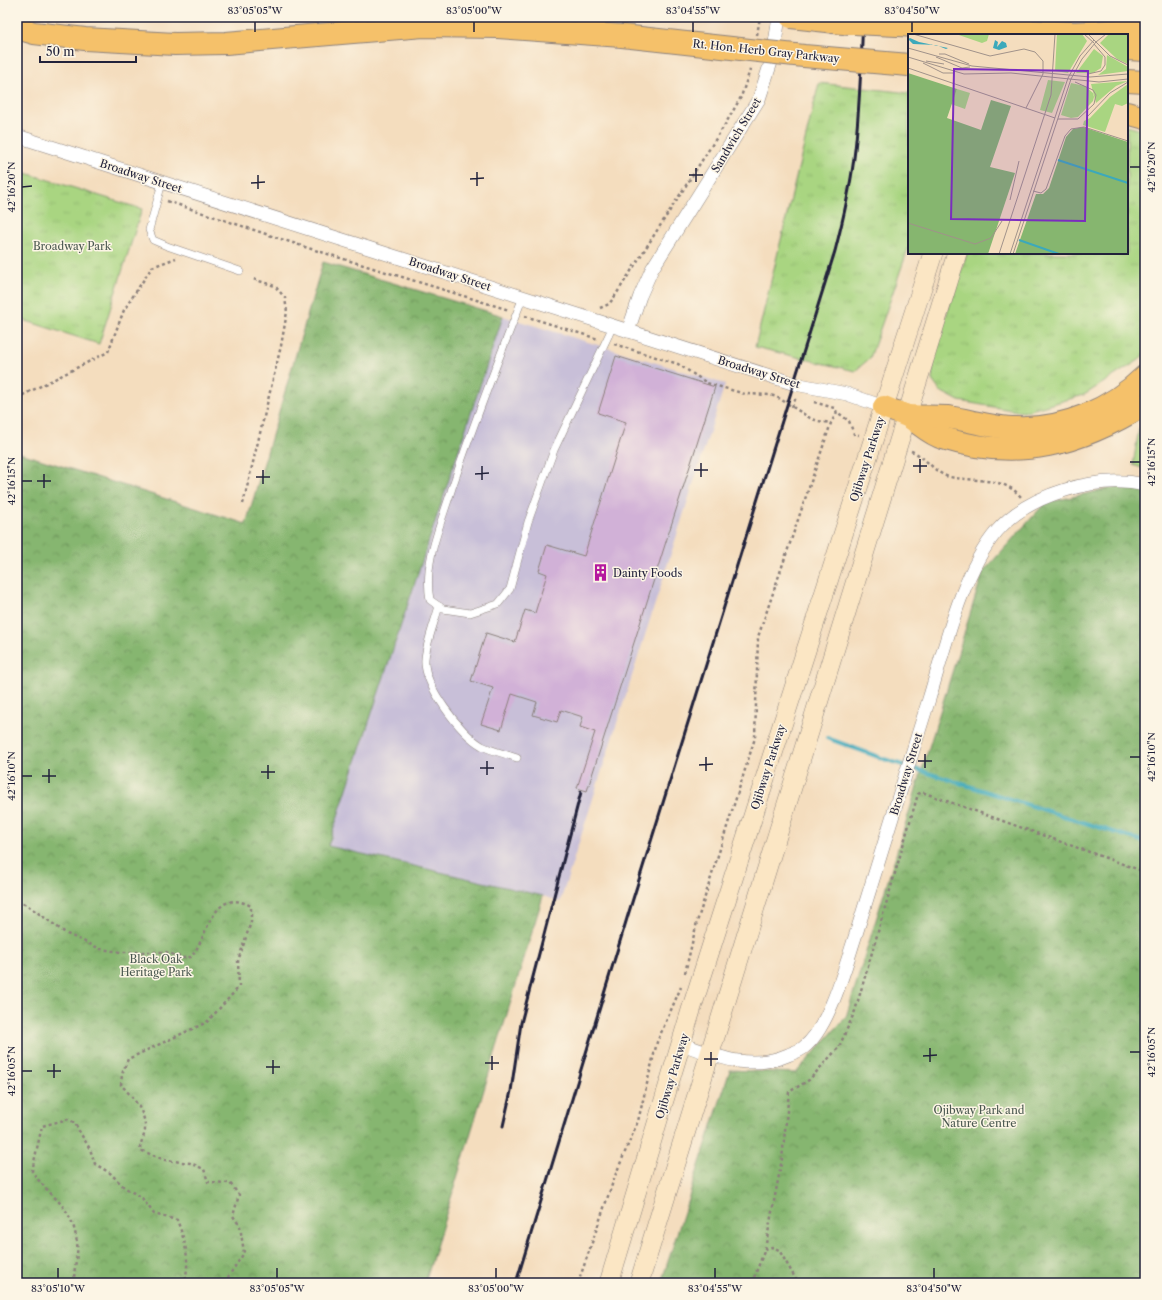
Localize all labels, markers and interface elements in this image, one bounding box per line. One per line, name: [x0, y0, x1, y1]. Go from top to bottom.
text: 83°05'05"W: [227, 4, 284, 17]
text: 83°05'00"W: [446, 4, 503, 17]
text: 83°04'55"W: [666, 4, 721, 17]
text: 83°04'50"W: [884, 4, 941, 17]
inset map: [908, 34, 1128, 254]
street label: Rt. Hon. Herb Gray Parkway: [692, 36, 841, 66]
scale bar: [40, 38, 136, 64]
text: 50 m: [46, 44, 75, 59]
street label: Sandwich Street: [708, 95, 764, 175]
text: 42°16'20"N: [1145, 142, 1158, 192]
street label: Broadway Street: [98, 156, 184, 196]
text: 42°16'20"N: [5, 162, 18, 212]
park label: Broadway Park: [33, 239, 112, 253]
street label: Broadway Street: [407, 254, 493, 294]
street label: Broadway Street: [716, 353, 802, 391]
street label: Ojibway Parkway: [847, 414, 888, 504]
text: 42°16'15"N: [1145, 438, 1158, 486]
text: 42°16'15"N: [5, 457, 18, 505]
building icon: Dainty Foods: [590, 563, 610, 583]
place label: Dainty Foods: [613, 566, 682, 580]
street label: Ojibway Parkway: [748, 722, 789, 812]
street label: Broadway Street: [887, 731, 925, 817]
text: 42°16'10"N: [1145, 732, 1158, 782]
text: 42°16'10"N: [5, 751, 18, 801]
park label: Black Oak Heritage Park: [120, 952, 193, 979]
text: 42°16'05"N: [1145, 1027, 1158, 1077]
street label: Ojibway Parkway: [652, 1031, 692, 1121]
text: 42°16'05"N: [5, 1046, 18, 1096]
park label: Ojibway Park and Nature Centre: [933, 1103, 1025, 1130]
text: 83°05'10"W: [31, 1282, 86, 1295]
text: 83°05'05"W: [249, 1282, 306, 1295]
text: 83°05'00"W: [468, 1282, 525, 1295]
text: 83°04'55"W: [688, 1282, 743, 1295]
text: 83°04'50"W: [906, 1282, 963, 1295]

